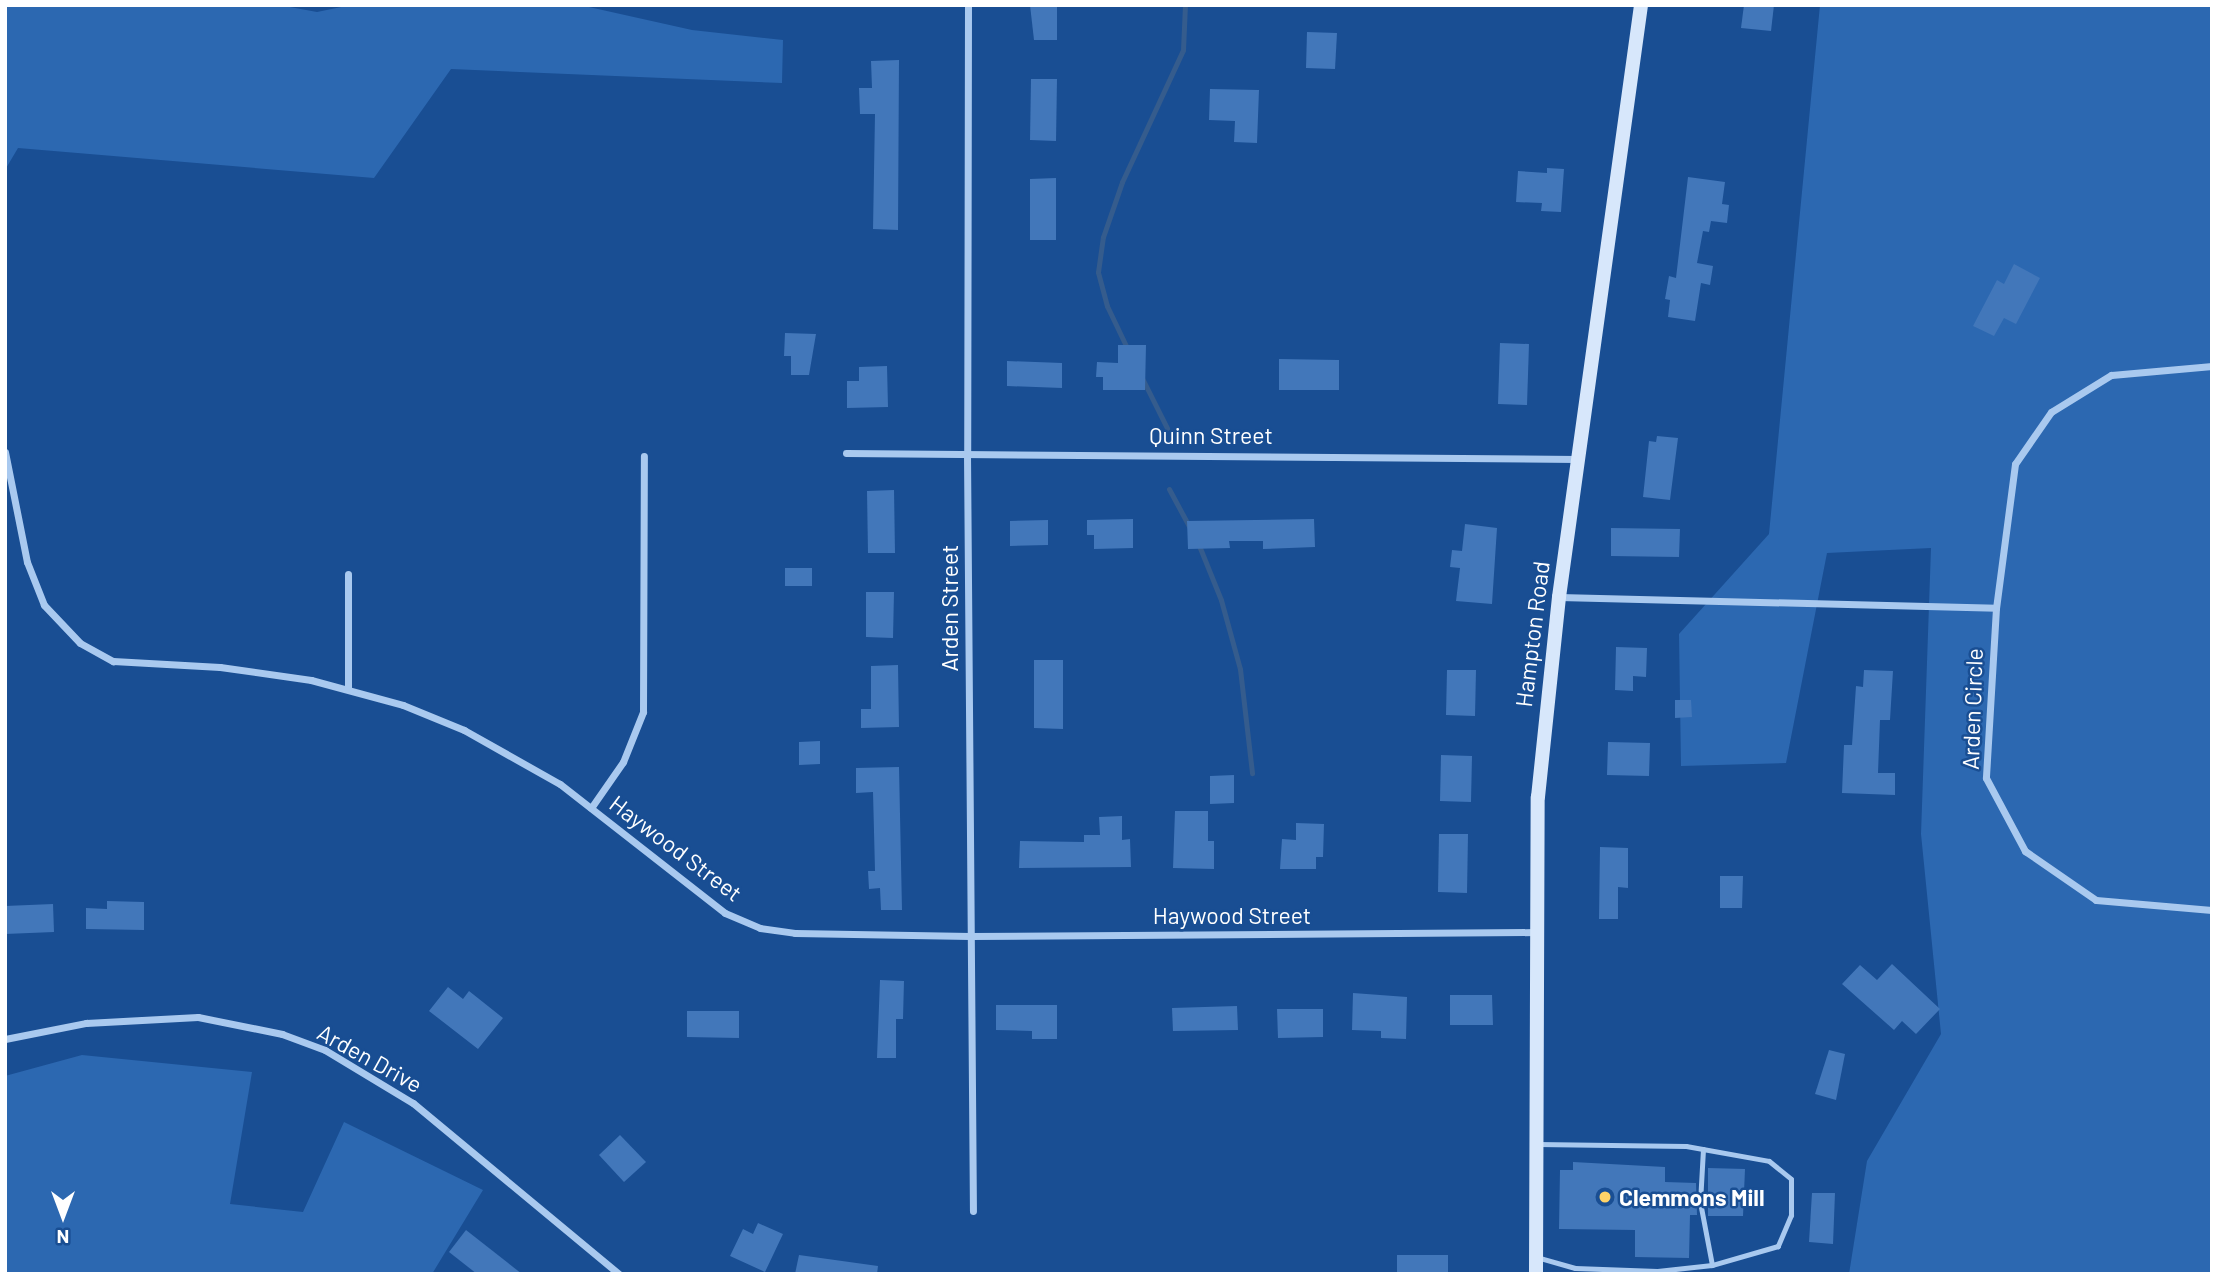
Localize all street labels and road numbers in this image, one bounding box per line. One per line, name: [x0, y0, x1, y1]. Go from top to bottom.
street label: Quinn Street: [1149, 421, 1273, 449]
street label: Arden Street: [935, 545, 963, 671]
street label: Hampton Road: [1509, 559, 1555, 709]
street label: Arden Circle: [1956, 648, 1988, 770]
street label: Haywood Street: [604, 789, 748, 907]
street label: Haywood Street: [1153, 901, 1311, 929]
street label: Arden Drive: [313, 1018, 427, 1098]

